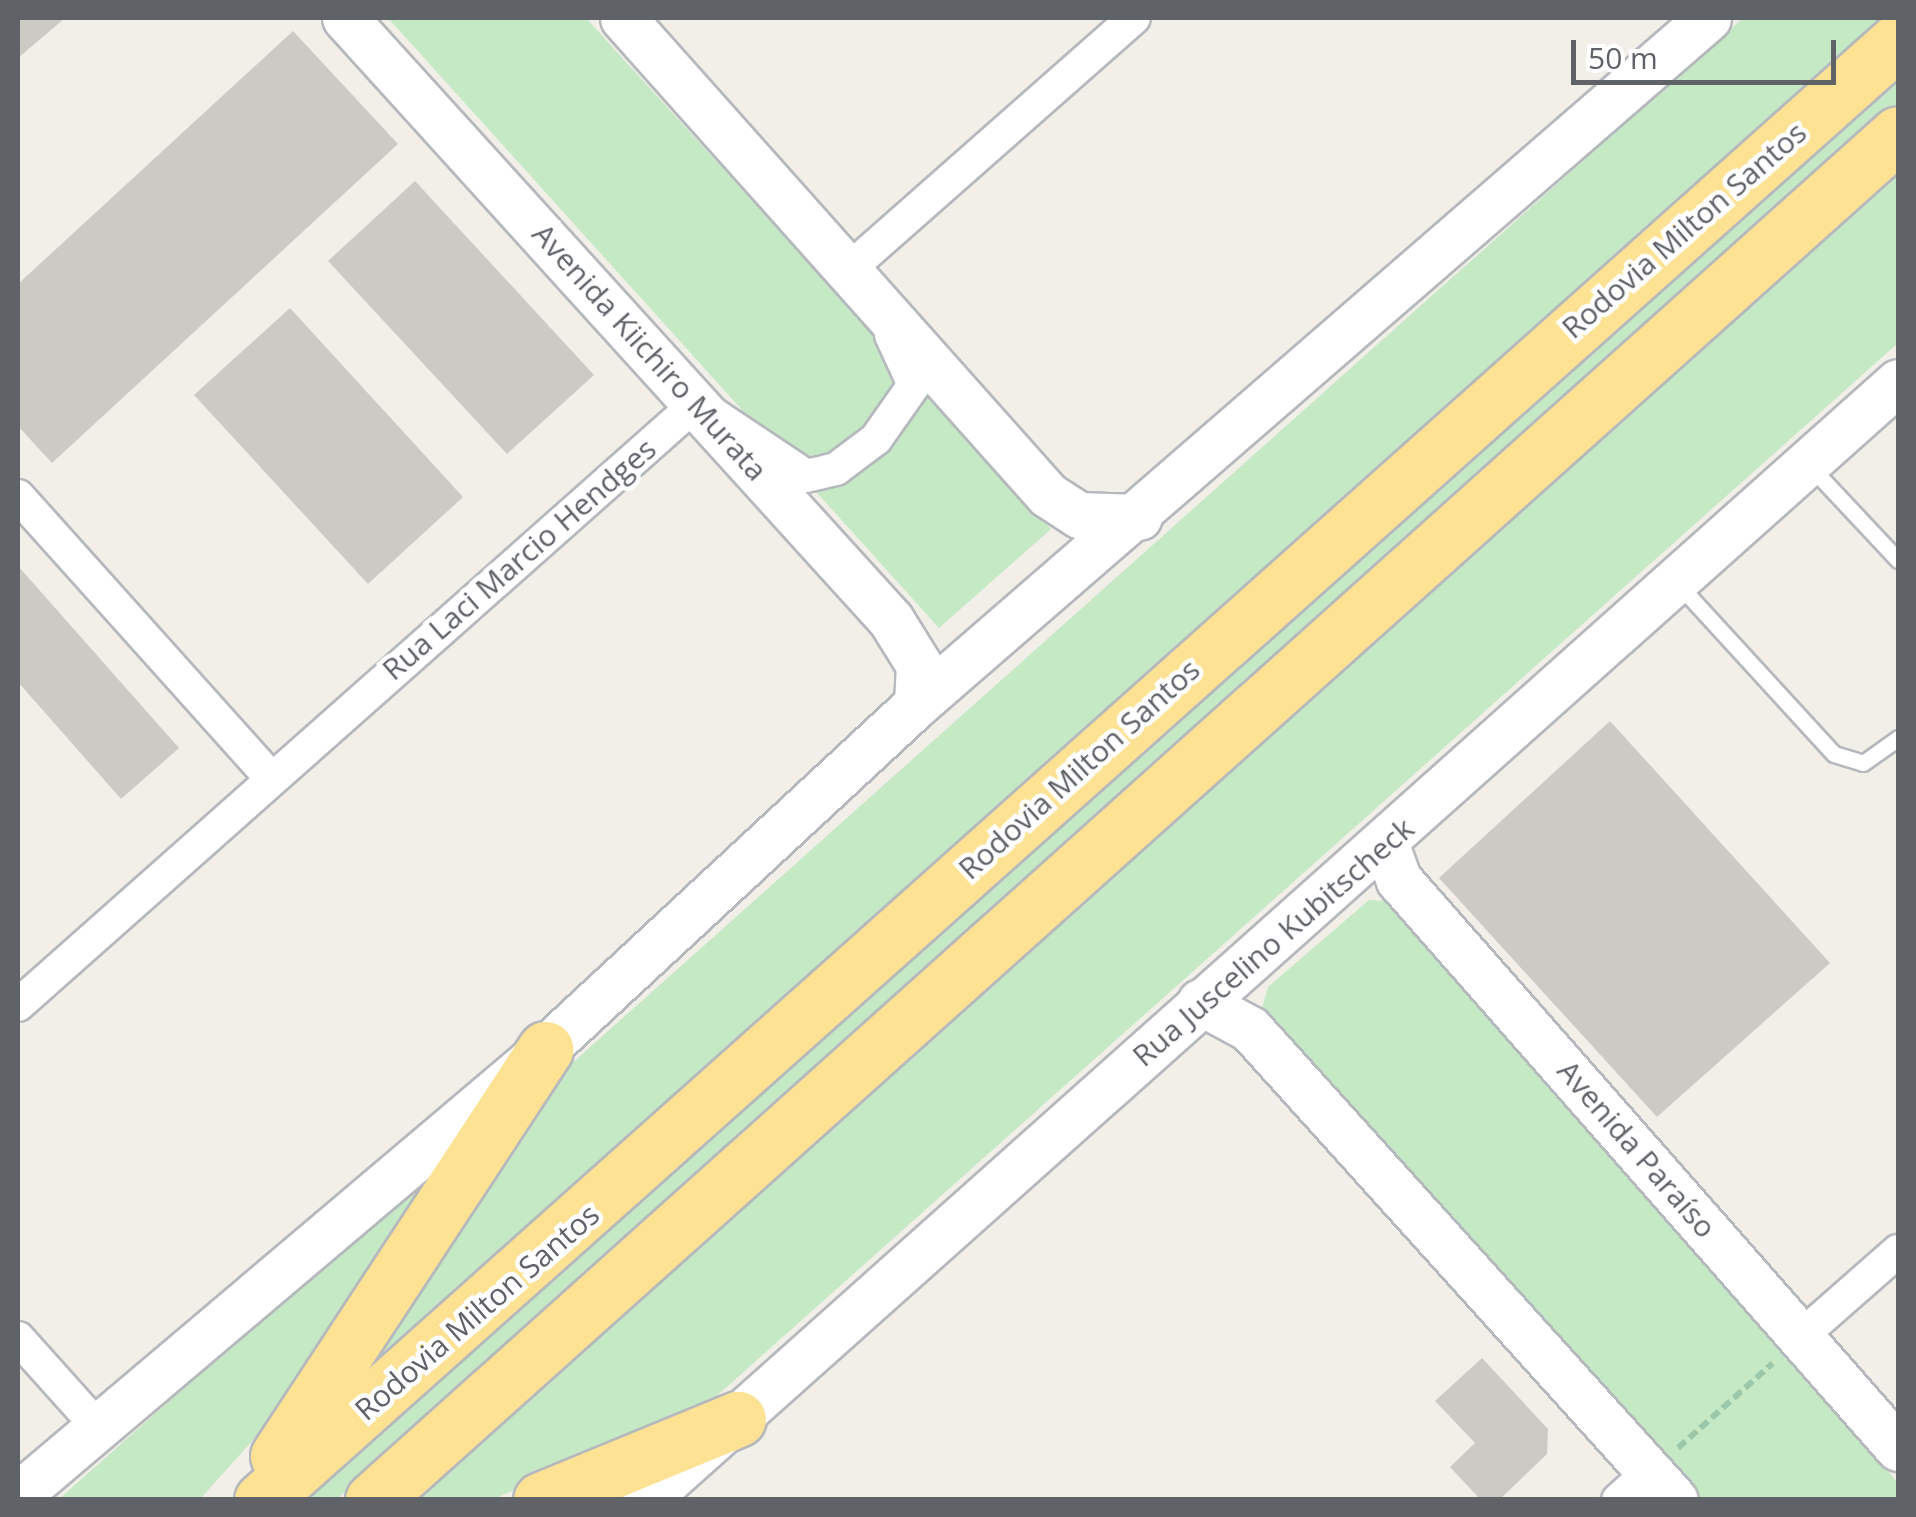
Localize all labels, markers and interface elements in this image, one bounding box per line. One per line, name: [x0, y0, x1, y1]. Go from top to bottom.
scale bar: [1576, 20, 1841, 82]
text: 50 m: [1588, 37, 1658, 78]
street label: Rodovia Milton Santos: [1555, 114, 1813, 346]
street label: Avenida Kiichiro Murata: [525, 216, 775, 488]
street label: Rua Laci Marcio Hendges: [375, 431, 663, 687]
street label: Rodovia Milton Santos: [951, 651, 1207, 887]
street label: Rua Juscelino Kubitscheck: [1125, 810, 1421, 1074]
street label: Avenida Paraíso: [1550, 1053, 1724, 1245]
street label: Rodovia Milton Santos: [348, 1196, 606, 1428]

